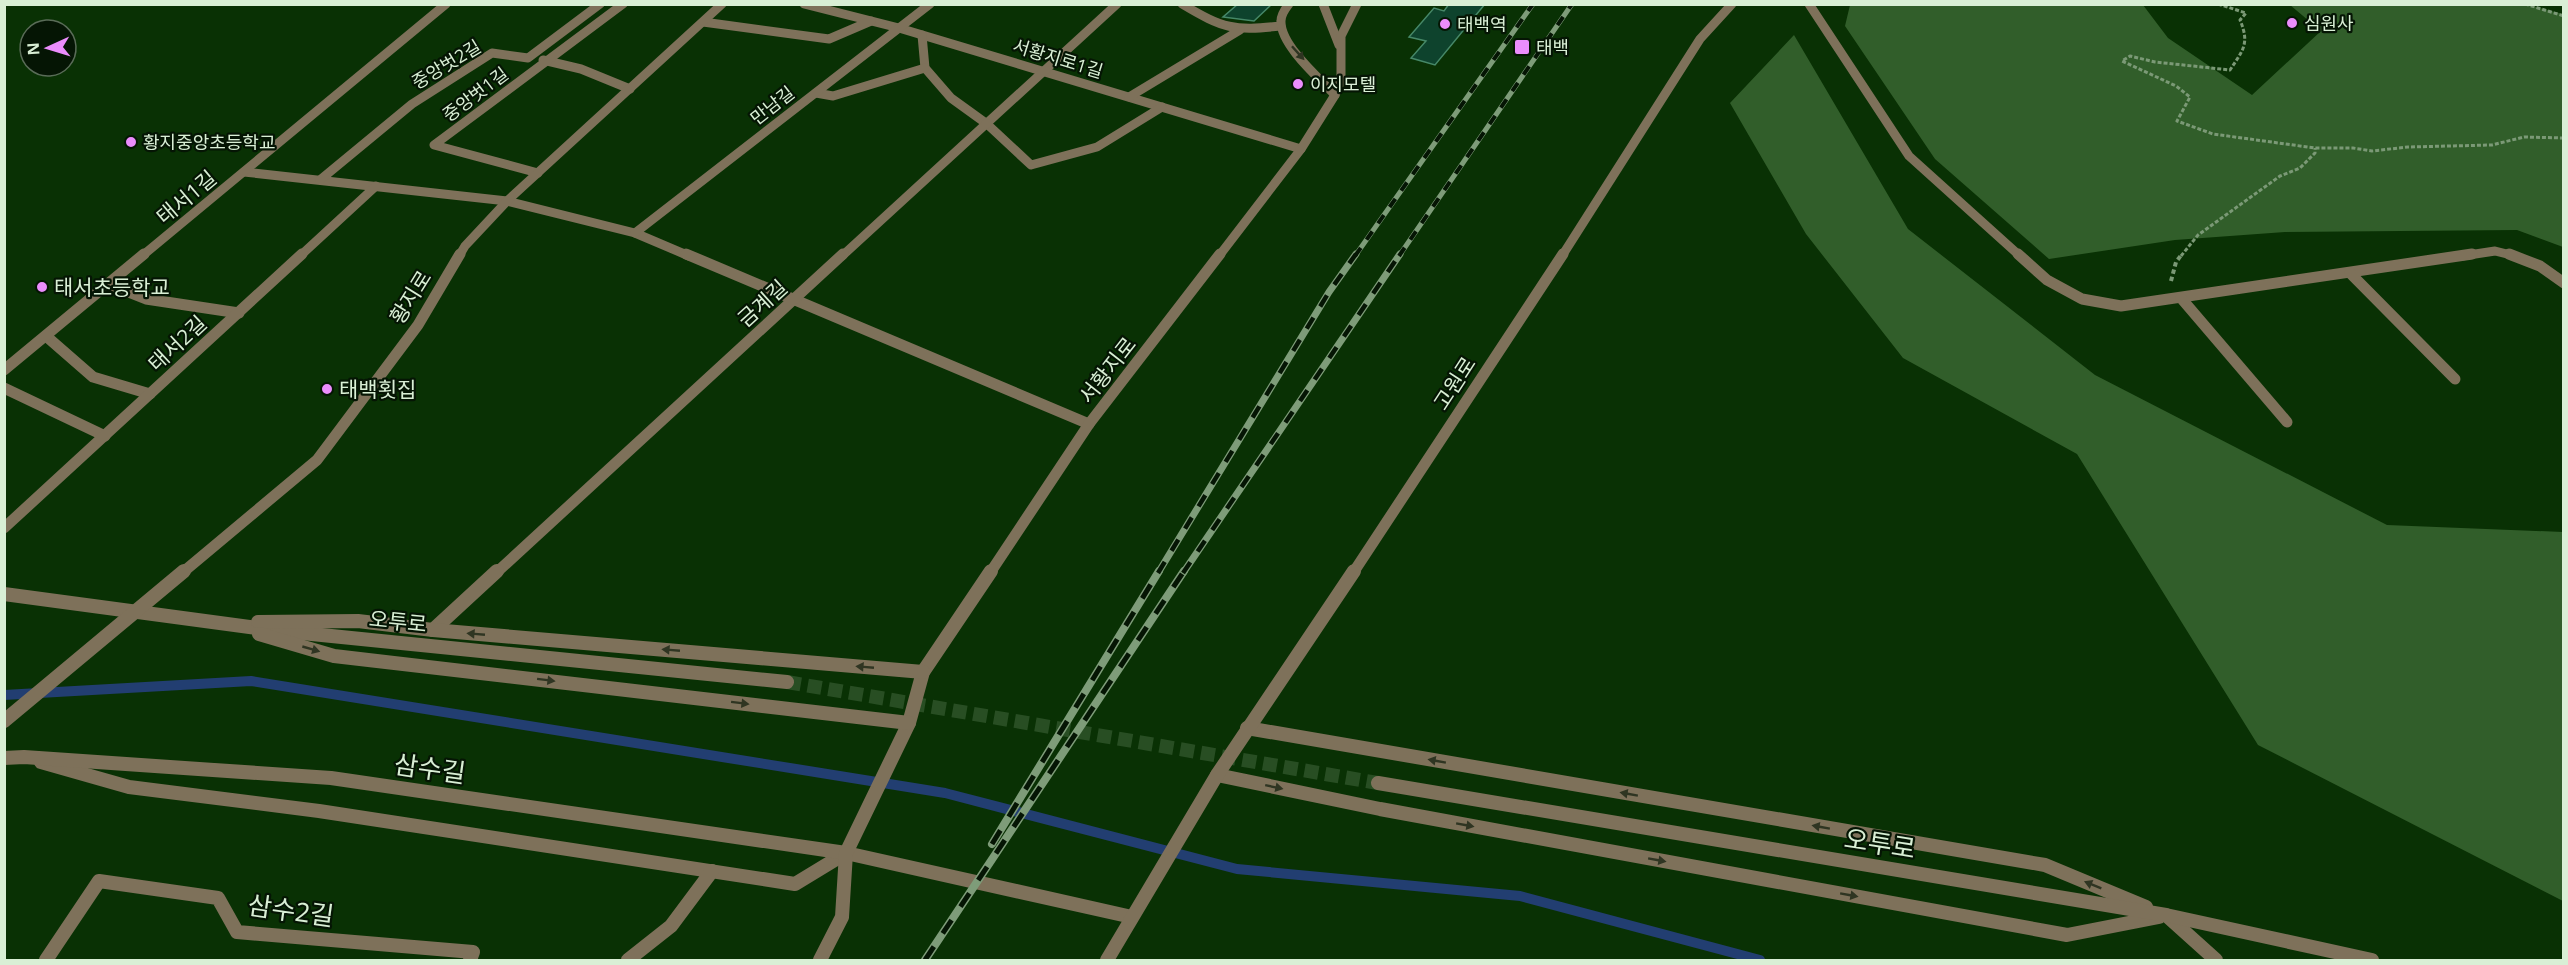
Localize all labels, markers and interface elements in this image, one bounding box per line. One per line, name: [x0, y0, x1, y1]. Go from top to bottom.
place label: 심원사: [2304, 11, 2354, 35]
place label: 태백역: [1457, 12, 1507, 36]
marker: 심원사: [2285, 16, 2299, 30]
marker: 태백역: [1438, 17, 1452, 31]
north arrow: [18, 18, 78, 78]
street label: 서황지로1길: [1010, 33, 1106, 83]
street label: 중앙벗2길: [407, 34, 485, 94]
place label: 태백: [1536, 35, 1569, 59]
marker: 태백: [1513, 38, 1531, 56]
text: N: [22, 42, 44, 56]
one-way arrow: [1291, 45, 1304, 60]
street label: 중앙벗1길: [437, 61, 513, 127]
place label: 이지모텔: [1310, 72, 1376, 96]
marker: 이지모텔: [1291, 77, 1305, 91]
street label: 만남길: [745, 80, 799, 130]
place label: 황지중앙초등학교: [143, 130, 275, 154]
marker: 황지중앙초등학교: [124, 135, 138, 149]
street label: 태서1길: [150, 164, 222, 230]
street label: 황지로: [383, 265, 437, 329]
place label: 태서초등학교: [54, 273, 170, 301]
street label: 금계길: [731, 273, 793, 333]
marker: 태서초등학교: [35, 280, 49, 294]
street label: 태서2길: [142, 309, 212, 377]
street label: 서황지로: [1072, 331, 1142, 409]
street label: 고원로: [1426, 351, 1482, 415]
place label: 태백횟집: [339, 375, 416, 403]
marker: 태백횟집: [320, 382, 334, 396]
street label: 오투로: [368, 604, 428, 638]
one-way arrow: [467, 629, 486, 638]
one-way arrow: [302, 645, 320, 654]
one-way arrow: [661, 645, 680, 654]
one-way arrow: [855, 662, 874, 671]
one-way arrow: [536, 676, 555, 685]
one-way arrow: [730, 698, 749, 708]
street label: 삼수길: [392, 745, 468, 791]
one-way arrow: [1427, 756, 1446, 765]
one-way arrow: [1265, 783, 1284, 792]
one-way arrow: [1619, 789, 1638, 798]
street label: 오투로: [1842, 820, 1918, 866]
one-way arrow: [1456, 821, 1475, 830]
one-way arrow: [1811, 822, 1830, 831]
one-way arrow: [1648, 856, 1667, 865]
one-way arrow: [2083, 880, 2101, 890]
street label: 삼수2길: [246, 886, 336, 934]
one-way arrow: [1839, 891, 1858, 900]

